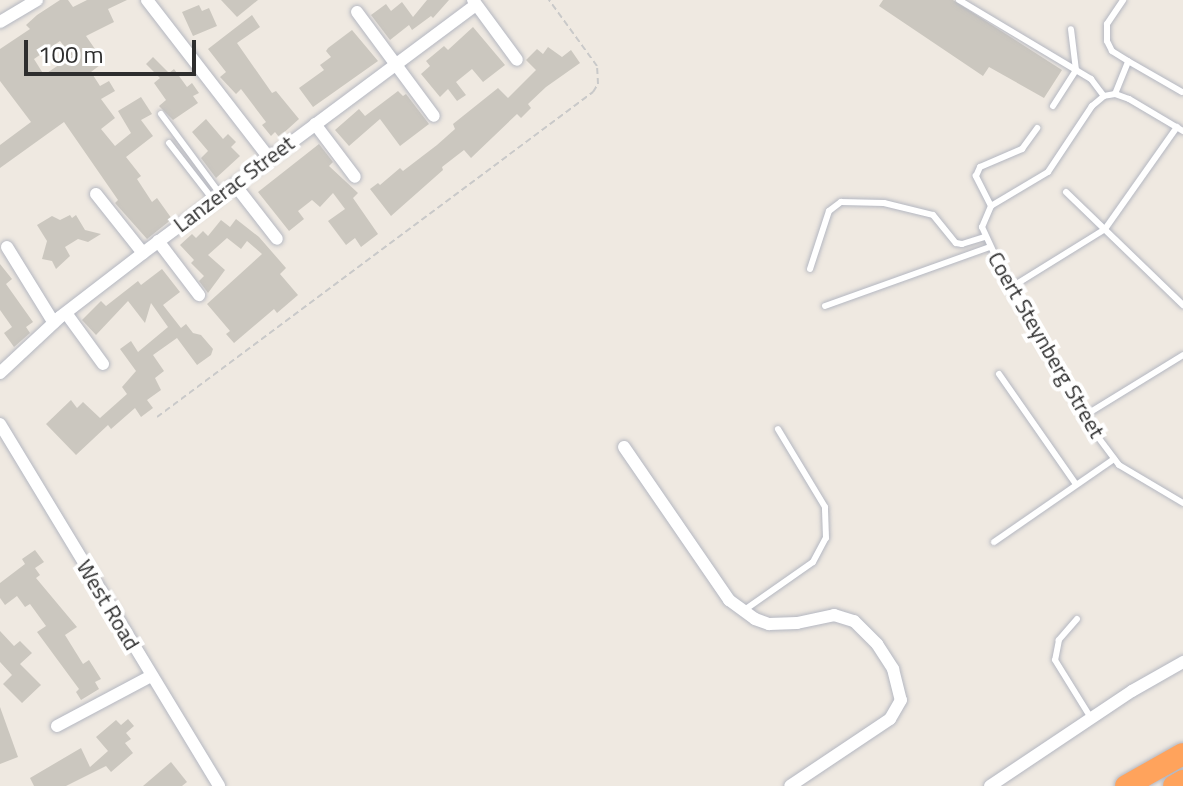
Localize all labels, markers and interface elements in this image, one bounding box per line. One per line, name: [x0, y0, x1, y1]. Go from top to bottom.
scale bar: [28, 24, 200, 74]
text: 100 m: [38, 36, 104, 72]
street label: Lanzerac Street: [168, 130, 300, 238]
street label: Coert Steynberg Street: [982, 247, 1110, 443]
street label: West Road: [71, 555, 145, 655]

